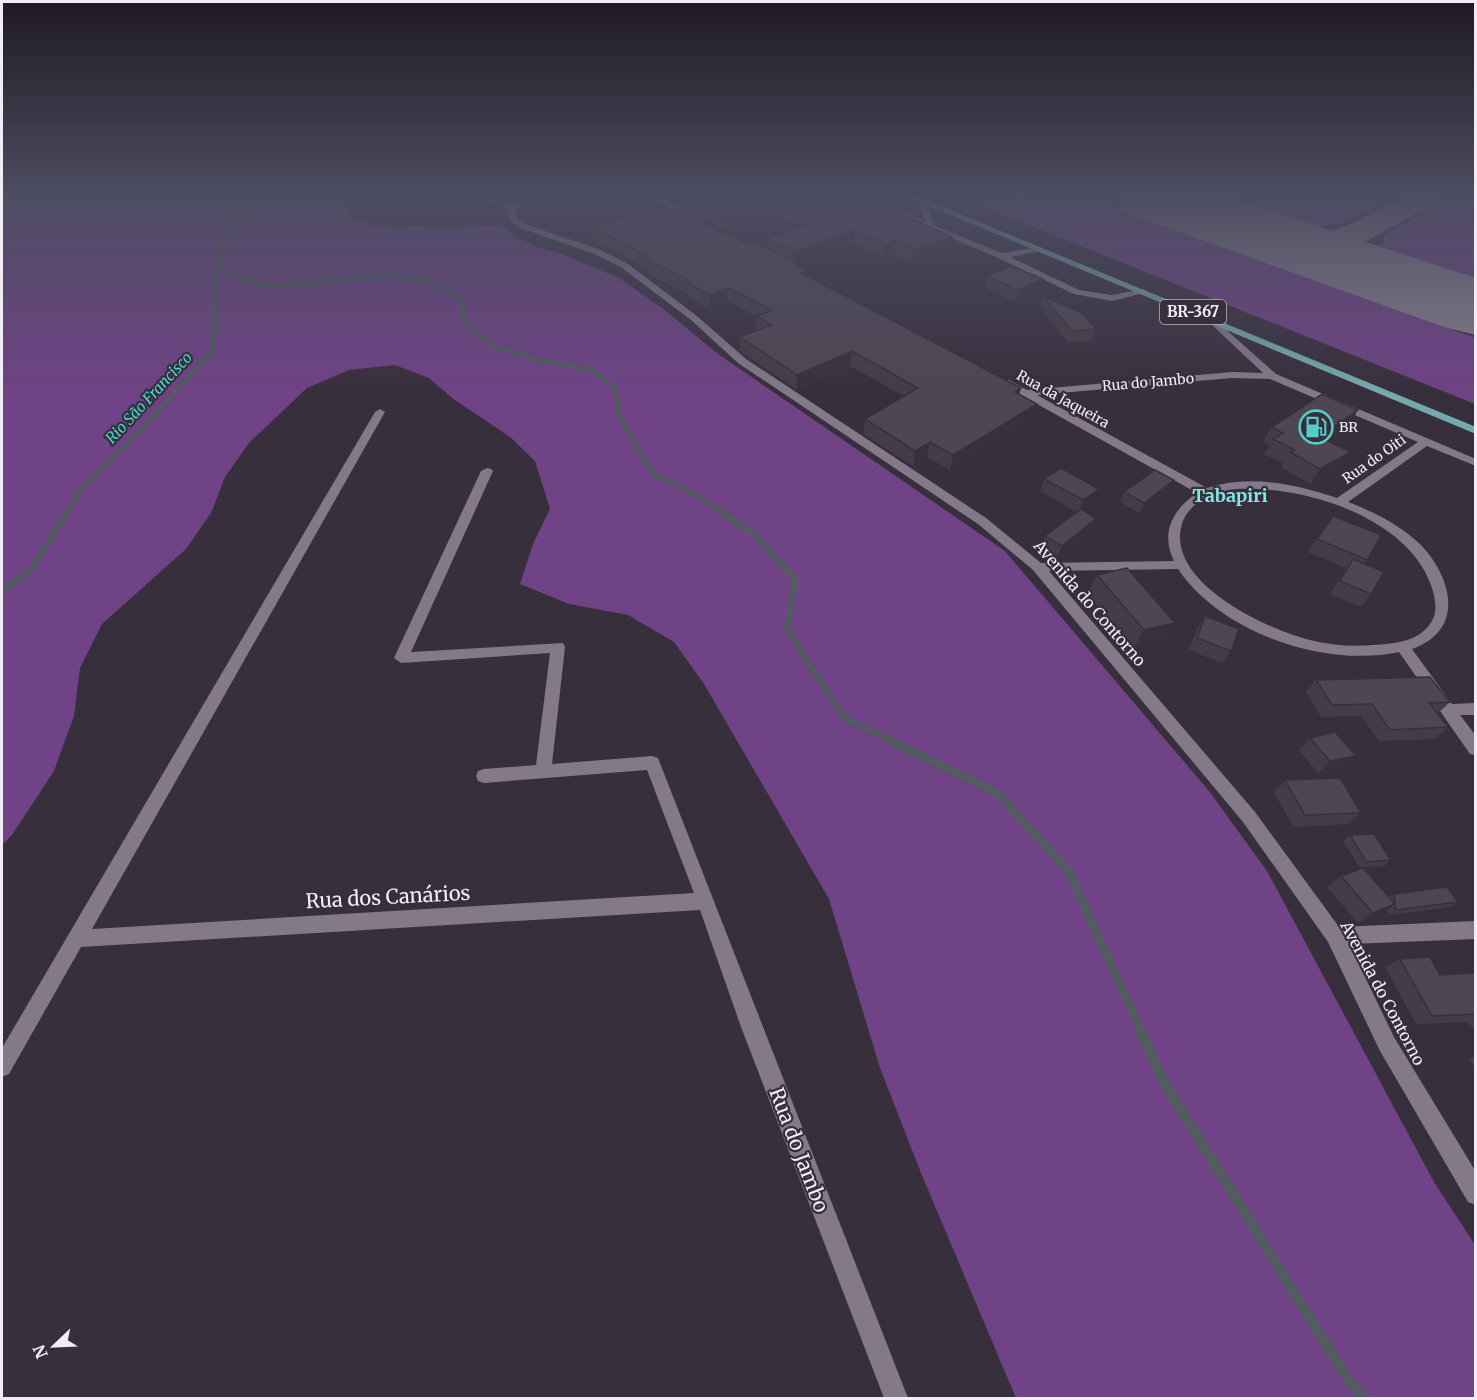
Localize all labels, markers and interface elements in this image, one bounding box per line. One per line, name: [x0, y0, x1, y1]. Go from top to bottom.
road number: BR-367: [1160, 300, 1226, 324]
water label: Rio São Francisco: [101, 348, 196, 447]
street label: Rua da Jaqueira: [1013, 366, 1113, 432]
street label: Rua do Jambo: [1101, 369, 1195, 395]
fuel station icon: BR: [1298, 409, 1334, 445]
place label: BR: [1339, 418, 1358, 436]
street label: Rua do Oiti: [1339, 430, 1410, 488]
district label: Tabapiri: [1192, 484, 1268, 507]
street label: Avenida do Contorno: [1029, 535, 1150, 670]
street label: Rua dos Canários: [305, 880, 471, 913]
street label: Avenida do Contorno: [1336, 917, 1430, 1069]
street label: Rua do Jambo: [764, 1084, 835, 1216]
north arrow: [24, 1316, 84, 1376]
text: N: [28, 1342, 52, 1362]

